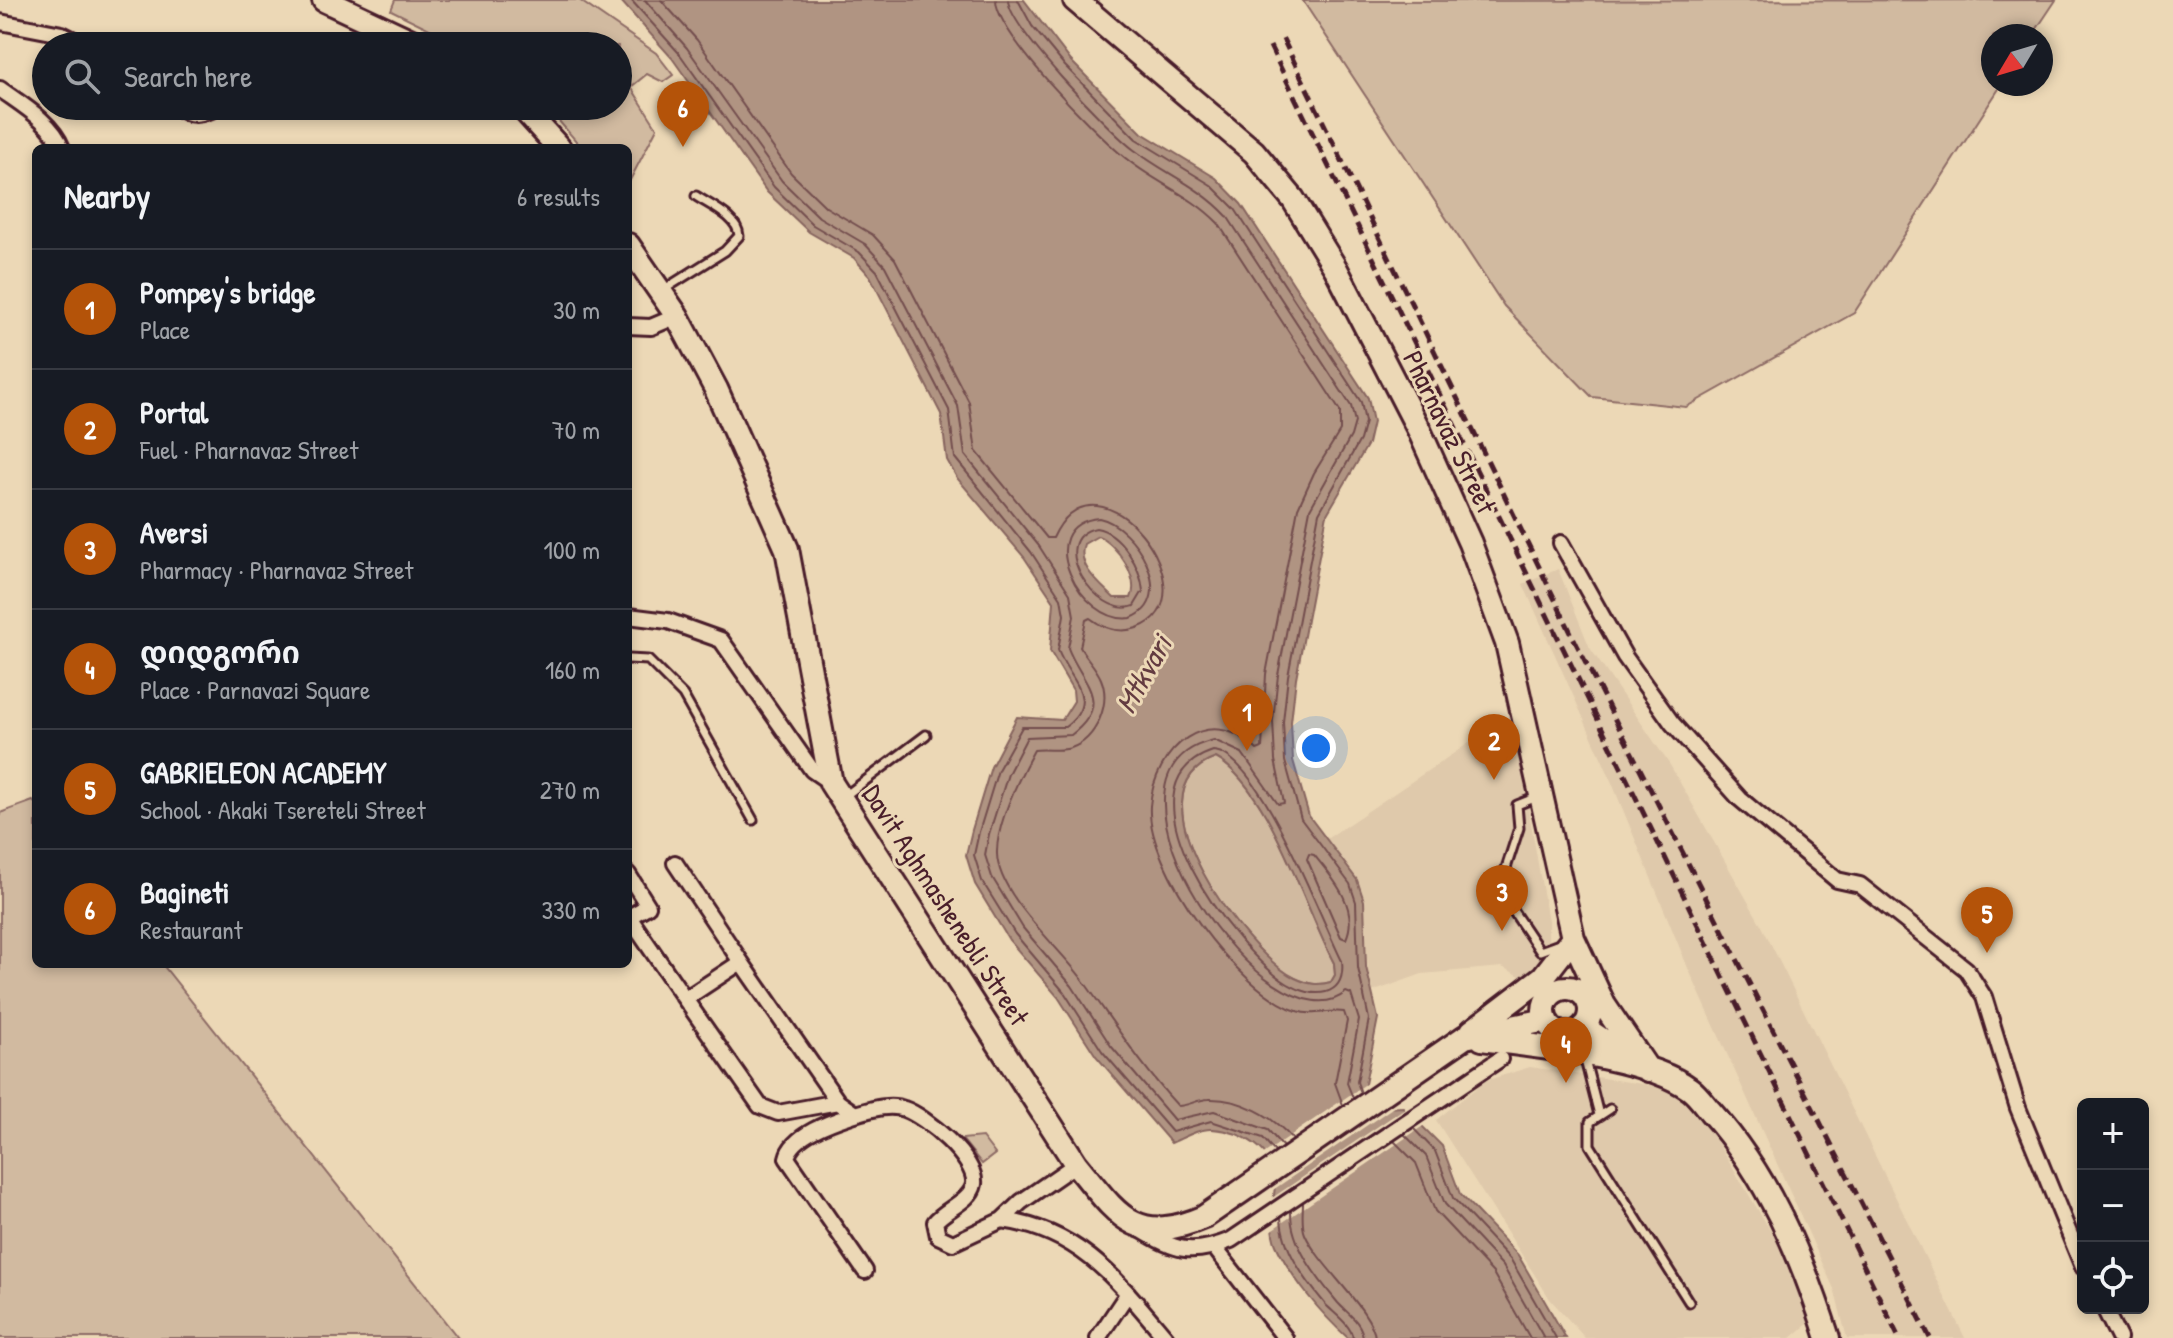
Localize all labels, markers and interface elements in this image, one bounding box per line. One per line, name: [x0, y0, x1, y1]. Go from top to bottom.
north arrow: [1981, 24, 2053, 96]
search box: [32, 32, 632, 120]
icon: search: [60, 54, 104, 98]
text: Search here: [124, 56, 252, 96]
pin: 6: [657, 81, 709, 147]
text: Nearby: [64, 173, 150, 219]
text: 6 results: [517, 179, 600, 214]
text: Pompey's bridge: [140, 272, 315, 312]
text: 1: [85, 292, 95, 327]
text: 30 m: [553, 292, 600, 327]
text: Place: [140, 312, 190, 347]
street label: Pharnavaz Street: [1394, 344, 1506, 520]
text: Portal: [140, 392, 208, 432]
text: 2: [84, 412, 96, 447]
text: 70 m: [552, 412, 600, 447]
text: Fuel · Pharnavaz Street: [140, 432, 358, 467]
text: Aversi: [140, 512, 208, 552]
text: 3: [84, 532, 96, 567]
text: 100 m: [544, 532, 600, 567]
text: Pharmacy · Pharnavaz Street: [140, 552, 414, 587]
water label: Mtkvari: [1105, 625, 1182, 720]
text: დიდგორი: [140, 632, 300, 672]
text: 4: [85, 652, 95, 687]
text: 160 m: [545, 652, 600, 687]
text: Place · Parnavazi Square: [140, 672, 370, 707]
pin: 1: [1221, 685, 1273, 751]
pin: 2: [1468, 714, 1520, 780]
your location: [1296, 728, 1336, 768]
text: GABRIELEON ACADEMY: [140, 752, 386, 792]
text: 5: [85, 772, 96, 807]
text: 270 m: [540, 772, 600, 807]
street label: Davit Aghmashenebli Street: [854, 777, 1038, 1033]
text: School · Akaki Tsereteli Street: [140, 792, 426, 827]
pin: 3: [1476, 865, 1528, 931]
text: Bagineti: [140, 872, 230, 912]
pin: 5: [1961, 887, 2013, 953]
text: 6: [85, 892, 95, 927]
text: 330 m: [541, 892, 600, 927]
text: Restaurant: [140, 912, 243, 947]
pin: 4: [1540, 1017, 1592, 1083]
map controls: [2077, 1098, 2149, 1314]
button: +: [2077, 1098, 2149, 1170]
button: −: [2077, 1170, 2149, 1242]
button: locate: [2077, 1242, 2149, 1314]

